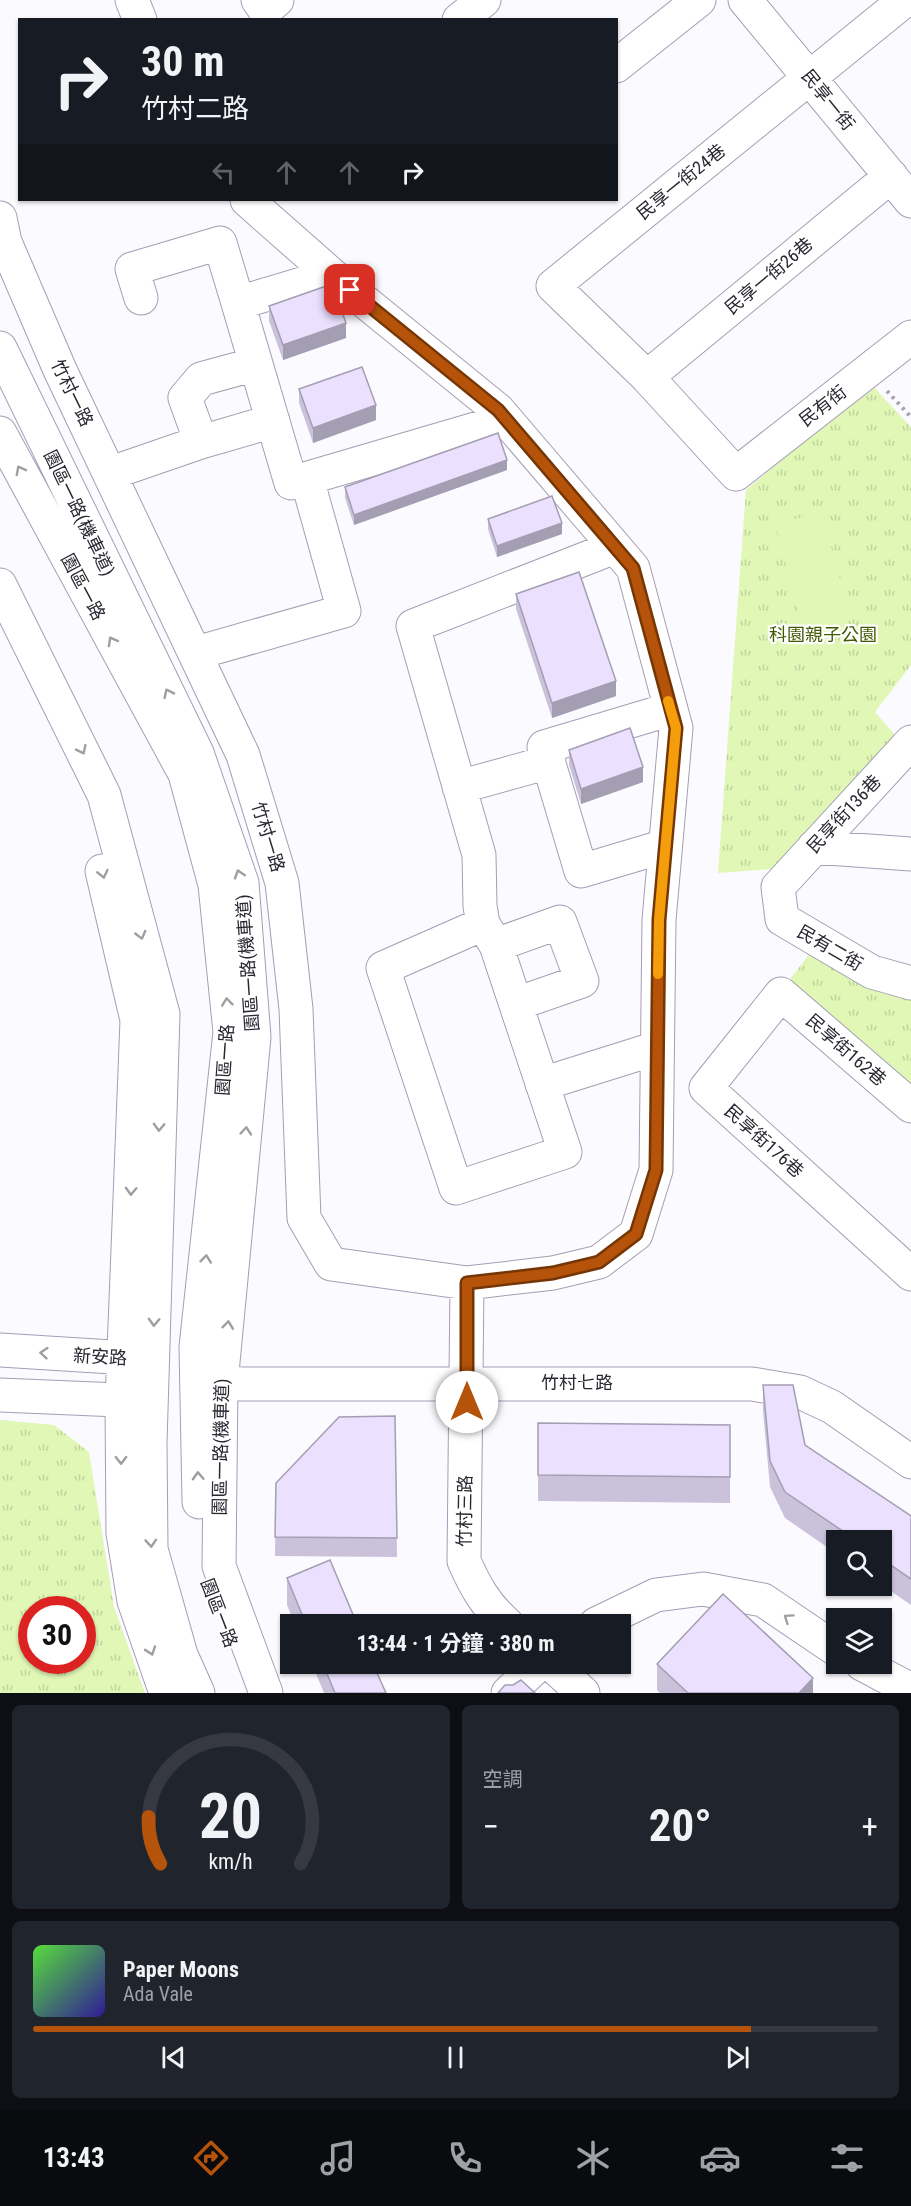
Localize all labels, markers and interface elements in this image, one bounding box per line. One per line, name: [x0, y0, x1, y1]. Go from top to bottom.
text: 30 m: [141, 37, 224, 86]
icon: right: [42, 42, 120, 120]
street label: 民享一街: [798, 65, 859, 134]
text: 竹村二路: [141, 93, 249, 125]
street label: 民享一街24巷: [632, 140, 729, 224]
icon: left: [207, 156, 240, 189]
icon: ahead: [270, 156, 303, 189]
icon: ahead: [333, 156, 366, 189]
icon: right: [396, 156, 429, 189]
street label: 民享一街26巷: [721, 233, 817, 318]
pin: [324, 264, 375, 315]
icon: arrive: [333, 273, 366, 306]
street label: 竹村一路: [47, 356, 98, 430]
street label: 民有街: [795, 381, 850, 431]
street label: 園區一路(機車道): [39, 446, 119, 580]
one-way arrow: [16, 465, 27, 476]
street label: 園區一路: [57, 550, 110, 623]
park label: 科園親子公園: [769, 624, 877, 645]
one-way arrow: [108, 637, 119, 648]
one-way arrow: [163, 688, 175, 699]
one-way arrow: [74, 744, 86, 755]
street label: 民享街136巷: [802, 770, 885, 857]
street label: 竹村一路: [248, 799, 289, 874]
one-way arrow: [95, 869, 108, 879]
one-way arrow: [234, 869, 246, 880]
street label: 園區一路(機車道): [232, 894, 264, 1032]
street label: 民有二街: [794, 920, 867, 975]
one-way arrow: [134, 930, 147, 940]
one-way arrow: [221, 998, 234, 1007]
street label: 民享街162巷: [802, 1009, 890, 1090]
street label: 園區一路: [212, 1023, 237, 1097]
street label: 民享街176巷: [721, 1100, 808, 1181]
one-way arrow: [153, 1122, 166, 1131]
one-way arrow: [239, 1126, 252, 1135]
one-way arrow: [124, 1186, 137, 1195]
one-way arrow: [199, 1254, 211, 1263]
one-way arrow: [148, 1317, 160, 1326]
one-way arrow: [221, 1320, 234, 1329]
street label: 新安路: [73, 1345, 128, 1368]
one-way arrow: [40, 1347, 49, 1360]
position arrow: [435, 1370, 499, 1434]
street label: 竹村七路: [541, 1372, 613, 1393]
street label: 園區一路(機車道): [209, 1378, 233, 1516]
one-way arrow: [115, 1456, 127, 1465]
one-way arrow: [191, 1471, 204, 1480]
street label: 竹村三路: [453, 1475, 476, 1547]
map controls: [826, 1530, 892, 1674]
button: search: [826, 1530, 892, 1596]
one-way arrow: [145, 1539, 158, 1548]
street label: 園區一路: [197, 1575, 242, 1650]
speed limit sign: 30: [18, 1596, 96, 1674]
button: layers: [826, 1608, 892, 1674]
one-way arrow: [784, 1614, 795, 1625]
text: 13:44 · 1 分鐘 · 380 m: [356, 1631, 555, 1656]
one-way arrow: [144, 1645, 157, 1656]
text: 空調: [483, 1767, 523, 1791]
text: 20: [199, 1780, 262, 1853]
text: 20°: [649, 1799, 712, 1852]
text: −: [483, 1807, 499, 1846]
text: +: [862, 1807, 878, 1846]
text: km/h: [209, 1849, 253, 1874]
text: Paper Moons: [123, 1957, 239, 1982]
text: Ada Vale: [123, 1982, 193, 2006]
icon: previous: [157, 2041, 190, 2074]
icon: pause: [439, 2041, 472, 2074]
icon: next: [721, 2041, 754, 2074]
icon: directions: [190, 2137, 232, 2179]
icon: music: [317, 2137, 359, 2179]
icon: phone: [444, 2137, 486, 2179]
icon: climate: [572, 2137, 614, 2179]
icon: car: [699, 2137, 741, 2179]
icon: filters: [826, 2137, 868, 2179]
text: 13:43: [43, 2142, 105, 2174]

